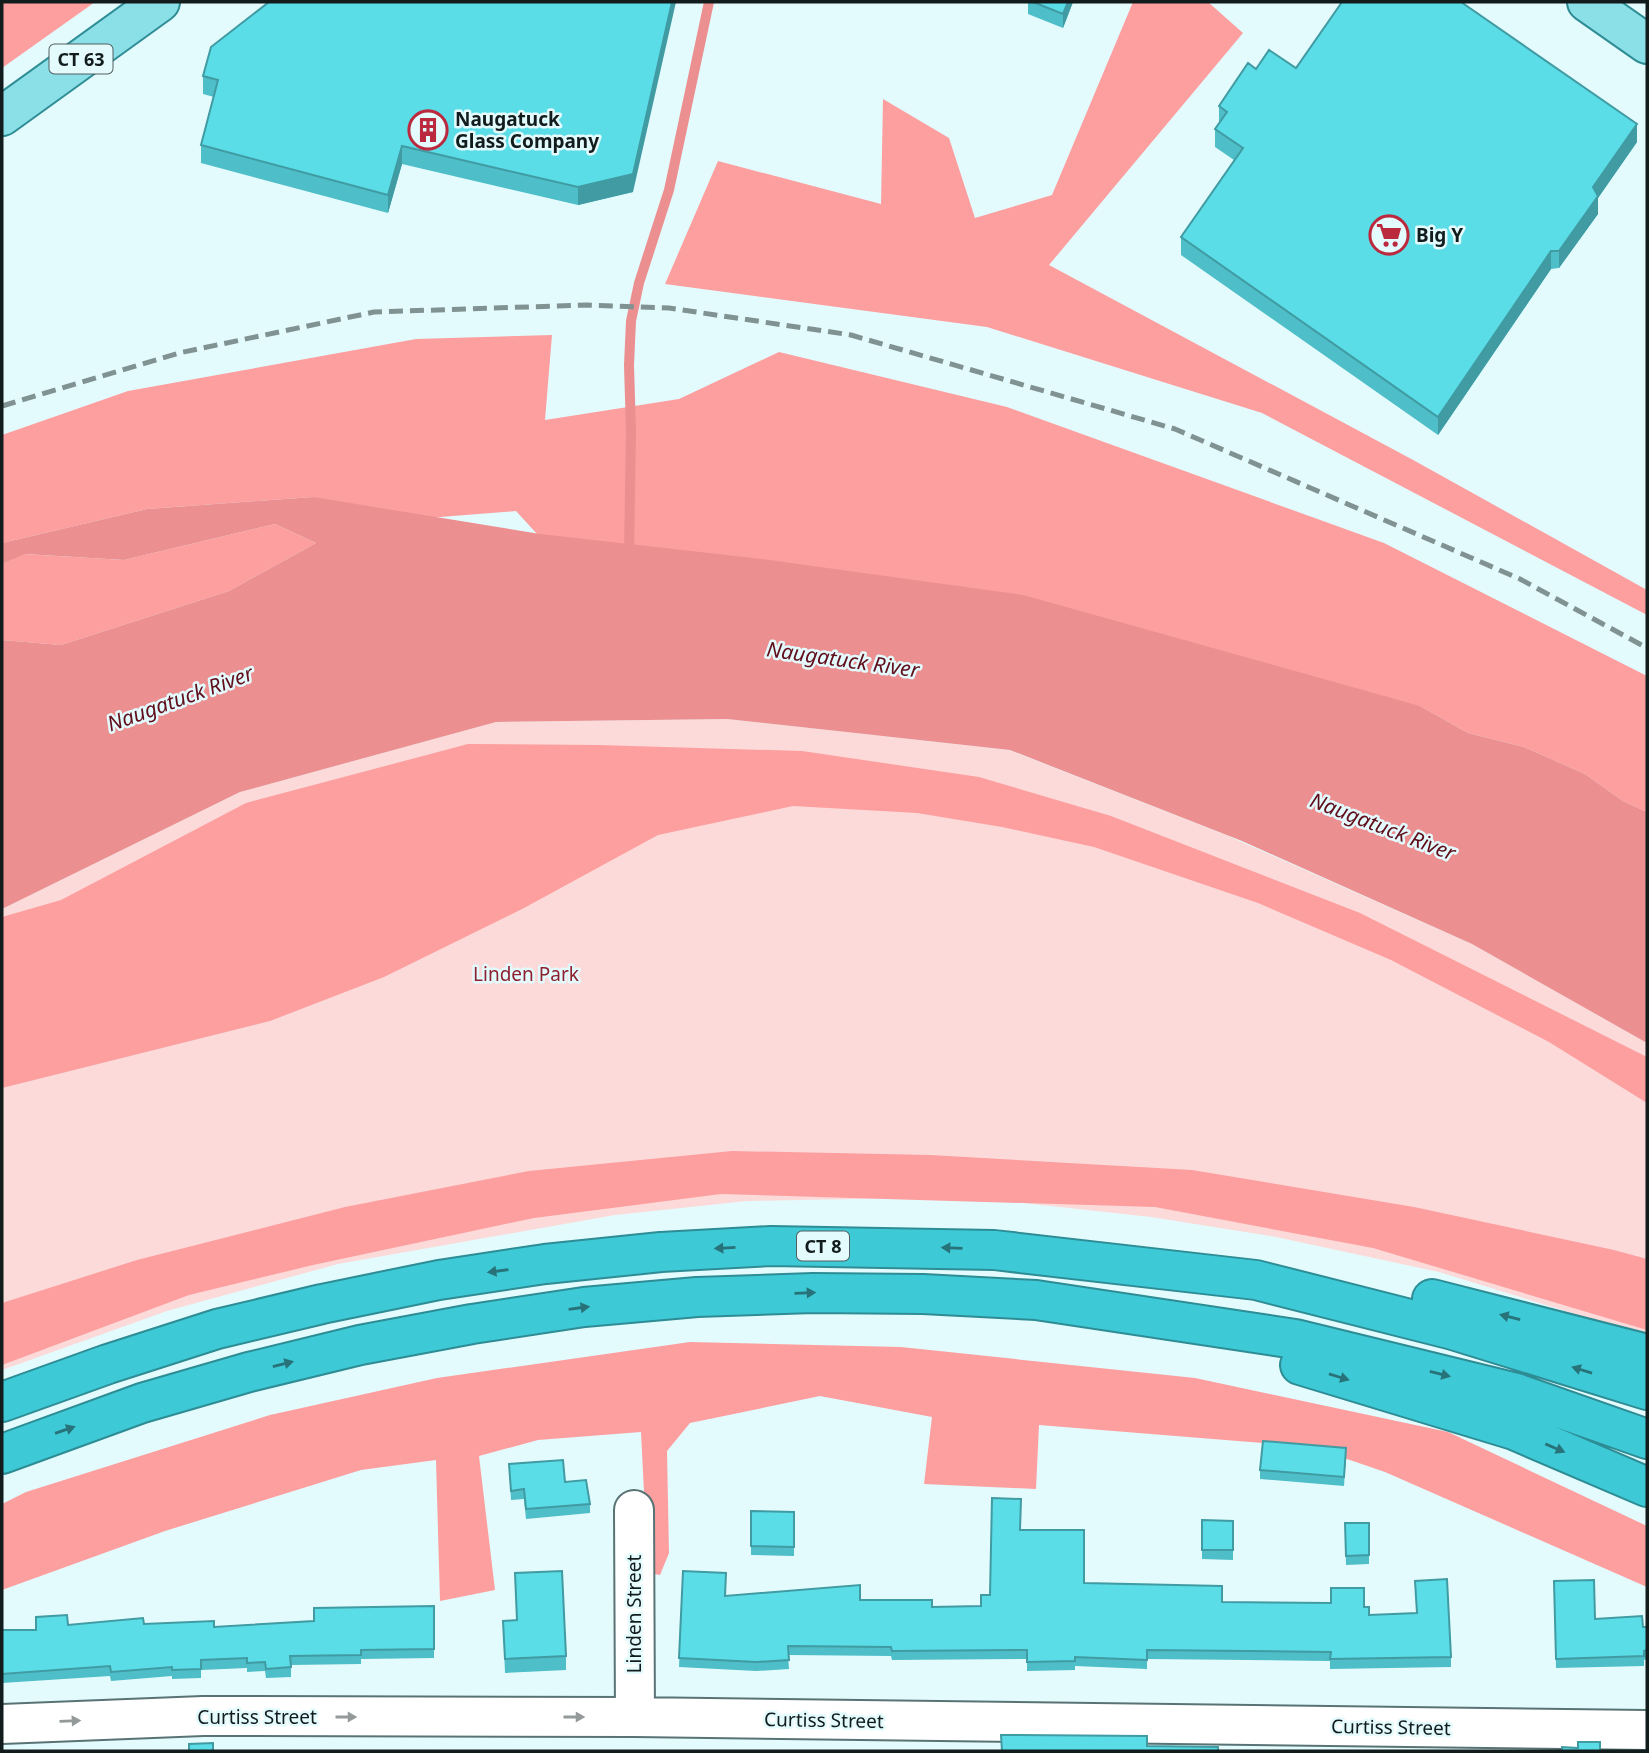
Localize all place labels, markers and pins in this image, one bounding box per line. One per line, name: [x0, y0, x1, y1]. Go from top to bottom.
place label: Naugatuck Glass Company: [455, 106, 599, 154]
building icon: Naugatuck Glass Company: [407, 109, 449, 151]
supermarket icon: Big Y: [1368, 214, 1410, 256]
place label: Big Y: [1416, 222, 1463, 248]

